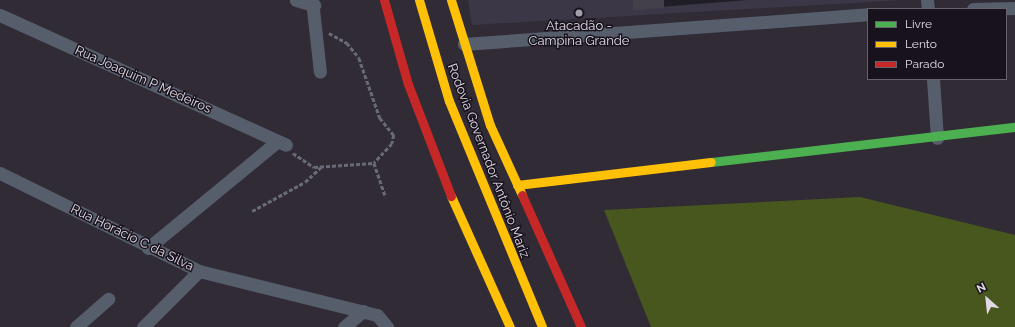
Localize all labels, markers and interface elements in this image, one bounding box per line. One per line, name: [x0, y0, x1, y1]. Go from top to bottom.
marker: Atacadão - Campina Grande: [574, 8, 584, 18]
legend: [867, 8, 1007, 80]
text: Livre: [905, 17, 932, 31]
place label: Atacadão - Campina Grande: [528, 19, 630, 50]
text: Lento: [905, 37, 937, 51]
street label: Rua Joaquim P Medeiros: [72, 43, 214, 117]
text: Parado: [905, 57, 944, 71]
street label: Rodovia Governador Antônio Mariz: [443, 61, 533, 261]
street label: Rua Horácio C da Silva: [68, 201, 196, 275]
north arrow: [967, 279, 1007, 319]
text: N: [975, 280, 988, 296]

